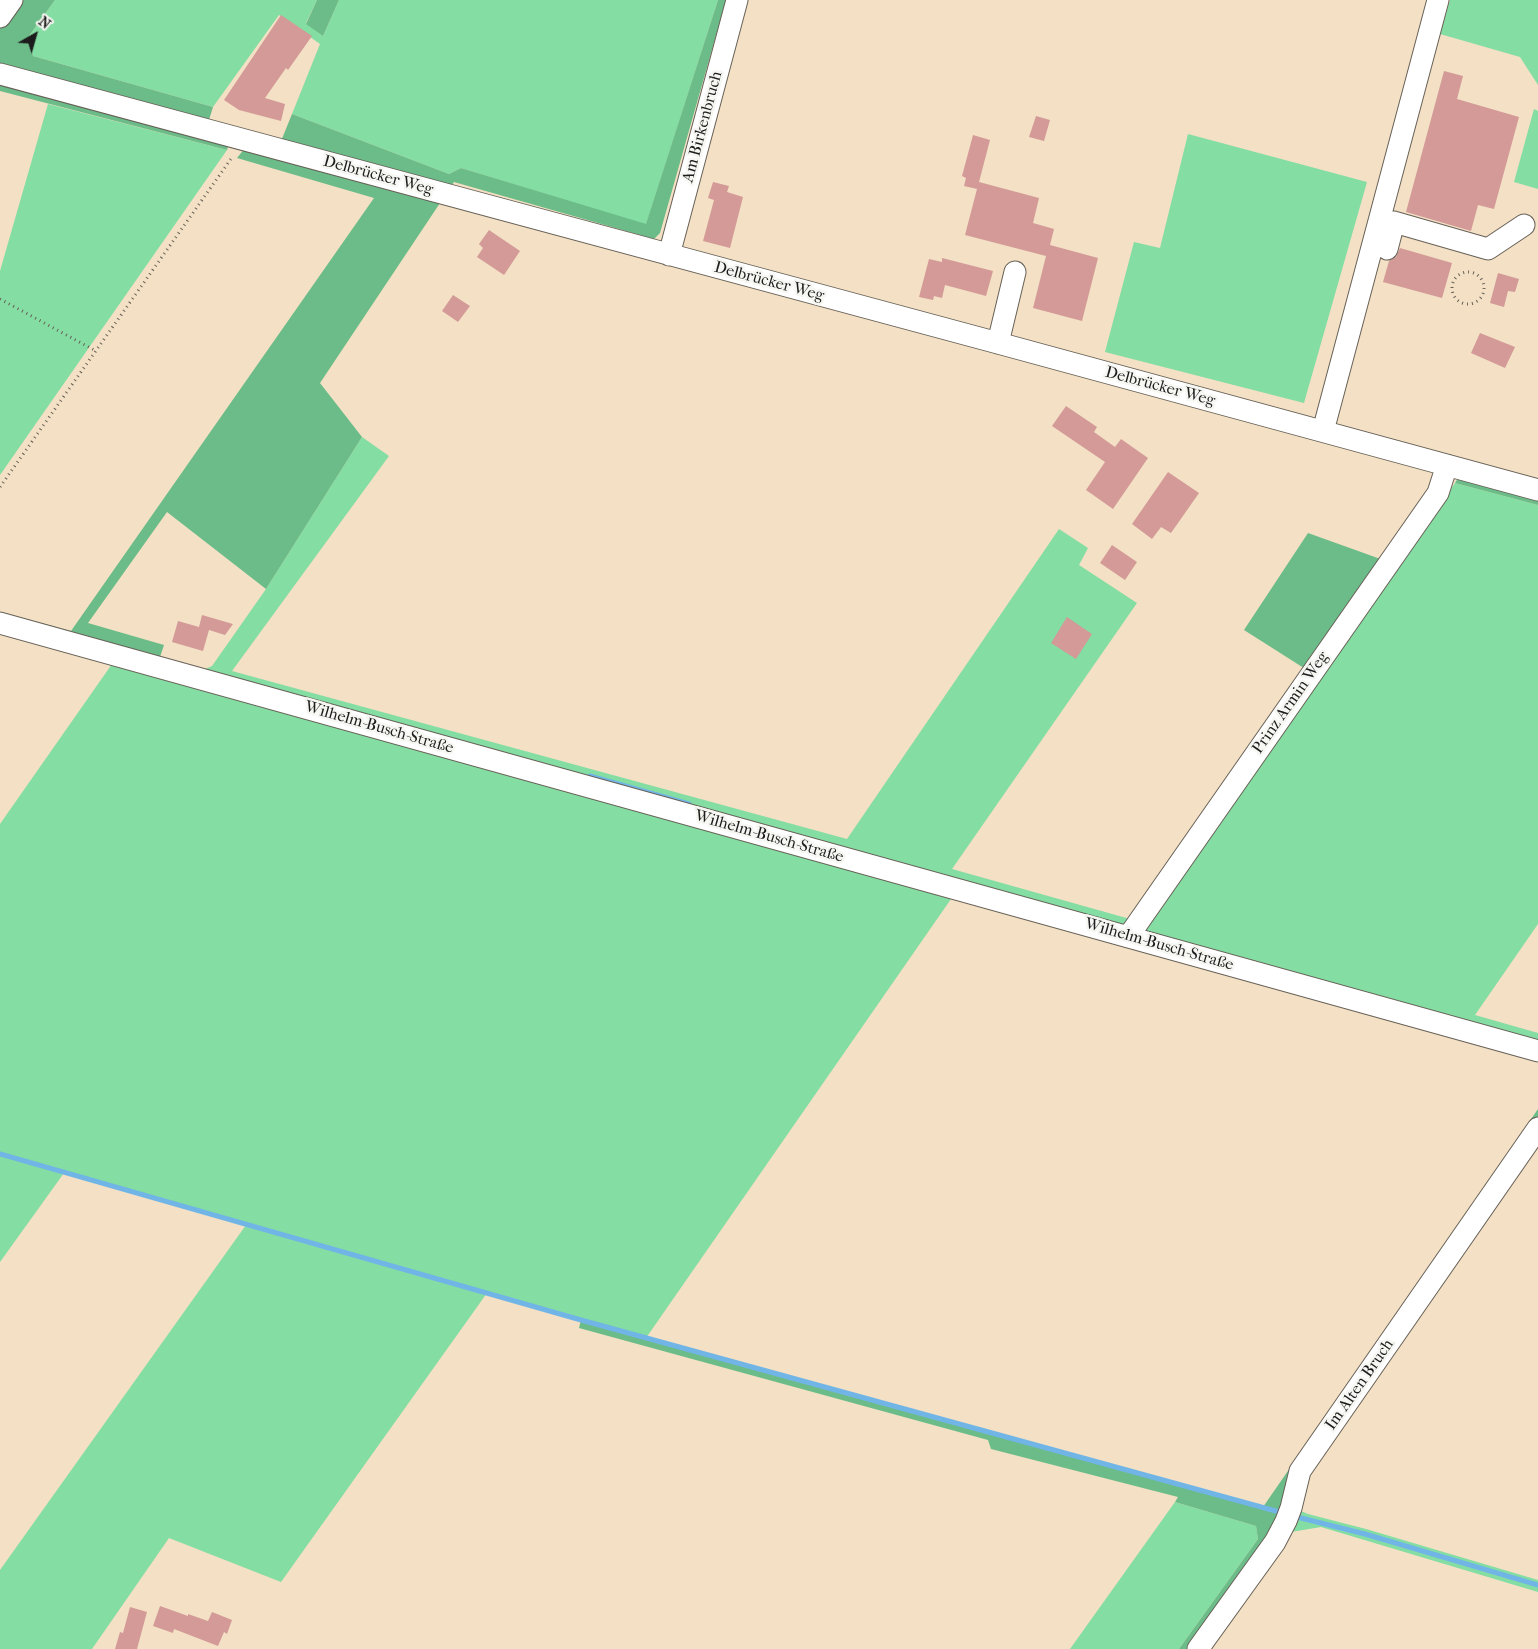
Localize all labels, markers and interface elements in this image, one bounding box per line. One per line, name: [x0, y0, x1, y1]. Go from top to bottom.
north arrow: [10, 10, 60, 60]
text: N: [35, 13, 54, 33]
street label: Am Birkenbruch: [679, 69, 727, 185]
street label: Delbrücker Weg: [321, 152, 435, 200]
street label: Delbrücker Weg: [712, 258, 826, 306]
street label: Delbrücker Weg: [1103, 363, 1217, 411]
street label: Prinz Armin Weg: [1249, 648, 1333, 758]
street label: Wilhelm-Busch-Straße: [302, 698, 456, 758]
street label: Wilhelm-Busch-Straße: [692, 807, 846, 867]
street label: Wilhelm-Busch-Straße: [1082, 915, 1236, 975]
street label: Im Alten Bruch: [1322, 1336, 1398, 1434]

